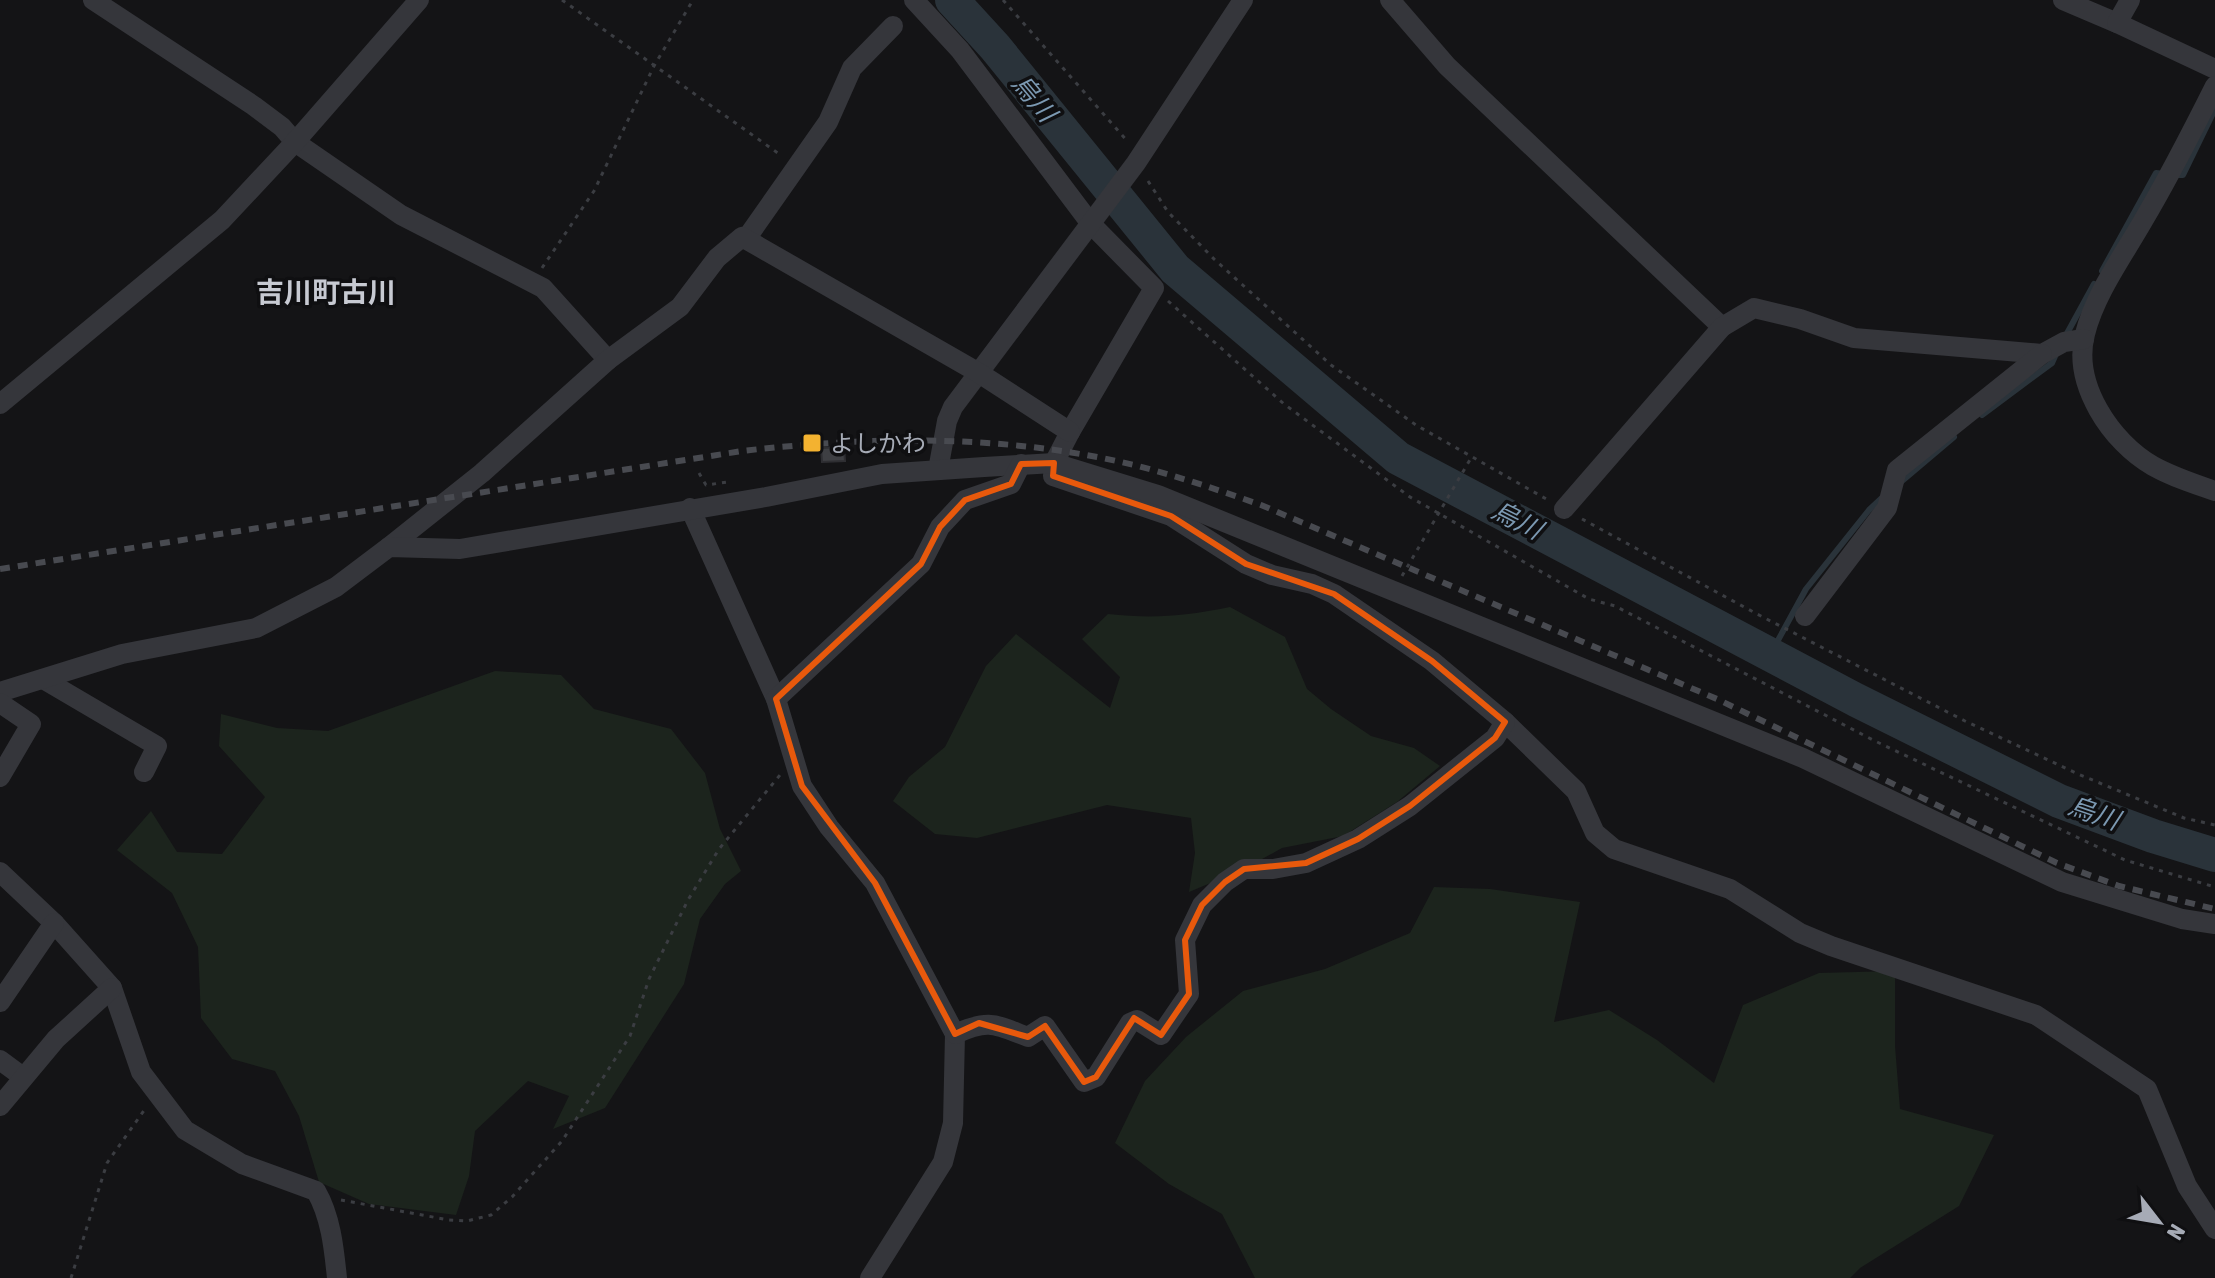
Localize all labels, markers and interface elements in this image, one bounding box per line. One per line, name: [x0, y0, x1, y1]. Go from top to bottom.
water label: 烏川: [1006, 68, 1064, 130]
district label: 吉川町古川: [256, 276, 396, 308]
place label: よしかわ: [830, 430, 926, 457]
marker: よしかわ: [801, 432, 823, 454]
water label: 烏川: [1487, 495, 1550, 547]
water label: 烏川: [2065, 790, 2126, 837]
north arrow: [2119, 1182, 2199, 1262]
text: N: [2162, 1220, 2191, 1245]

